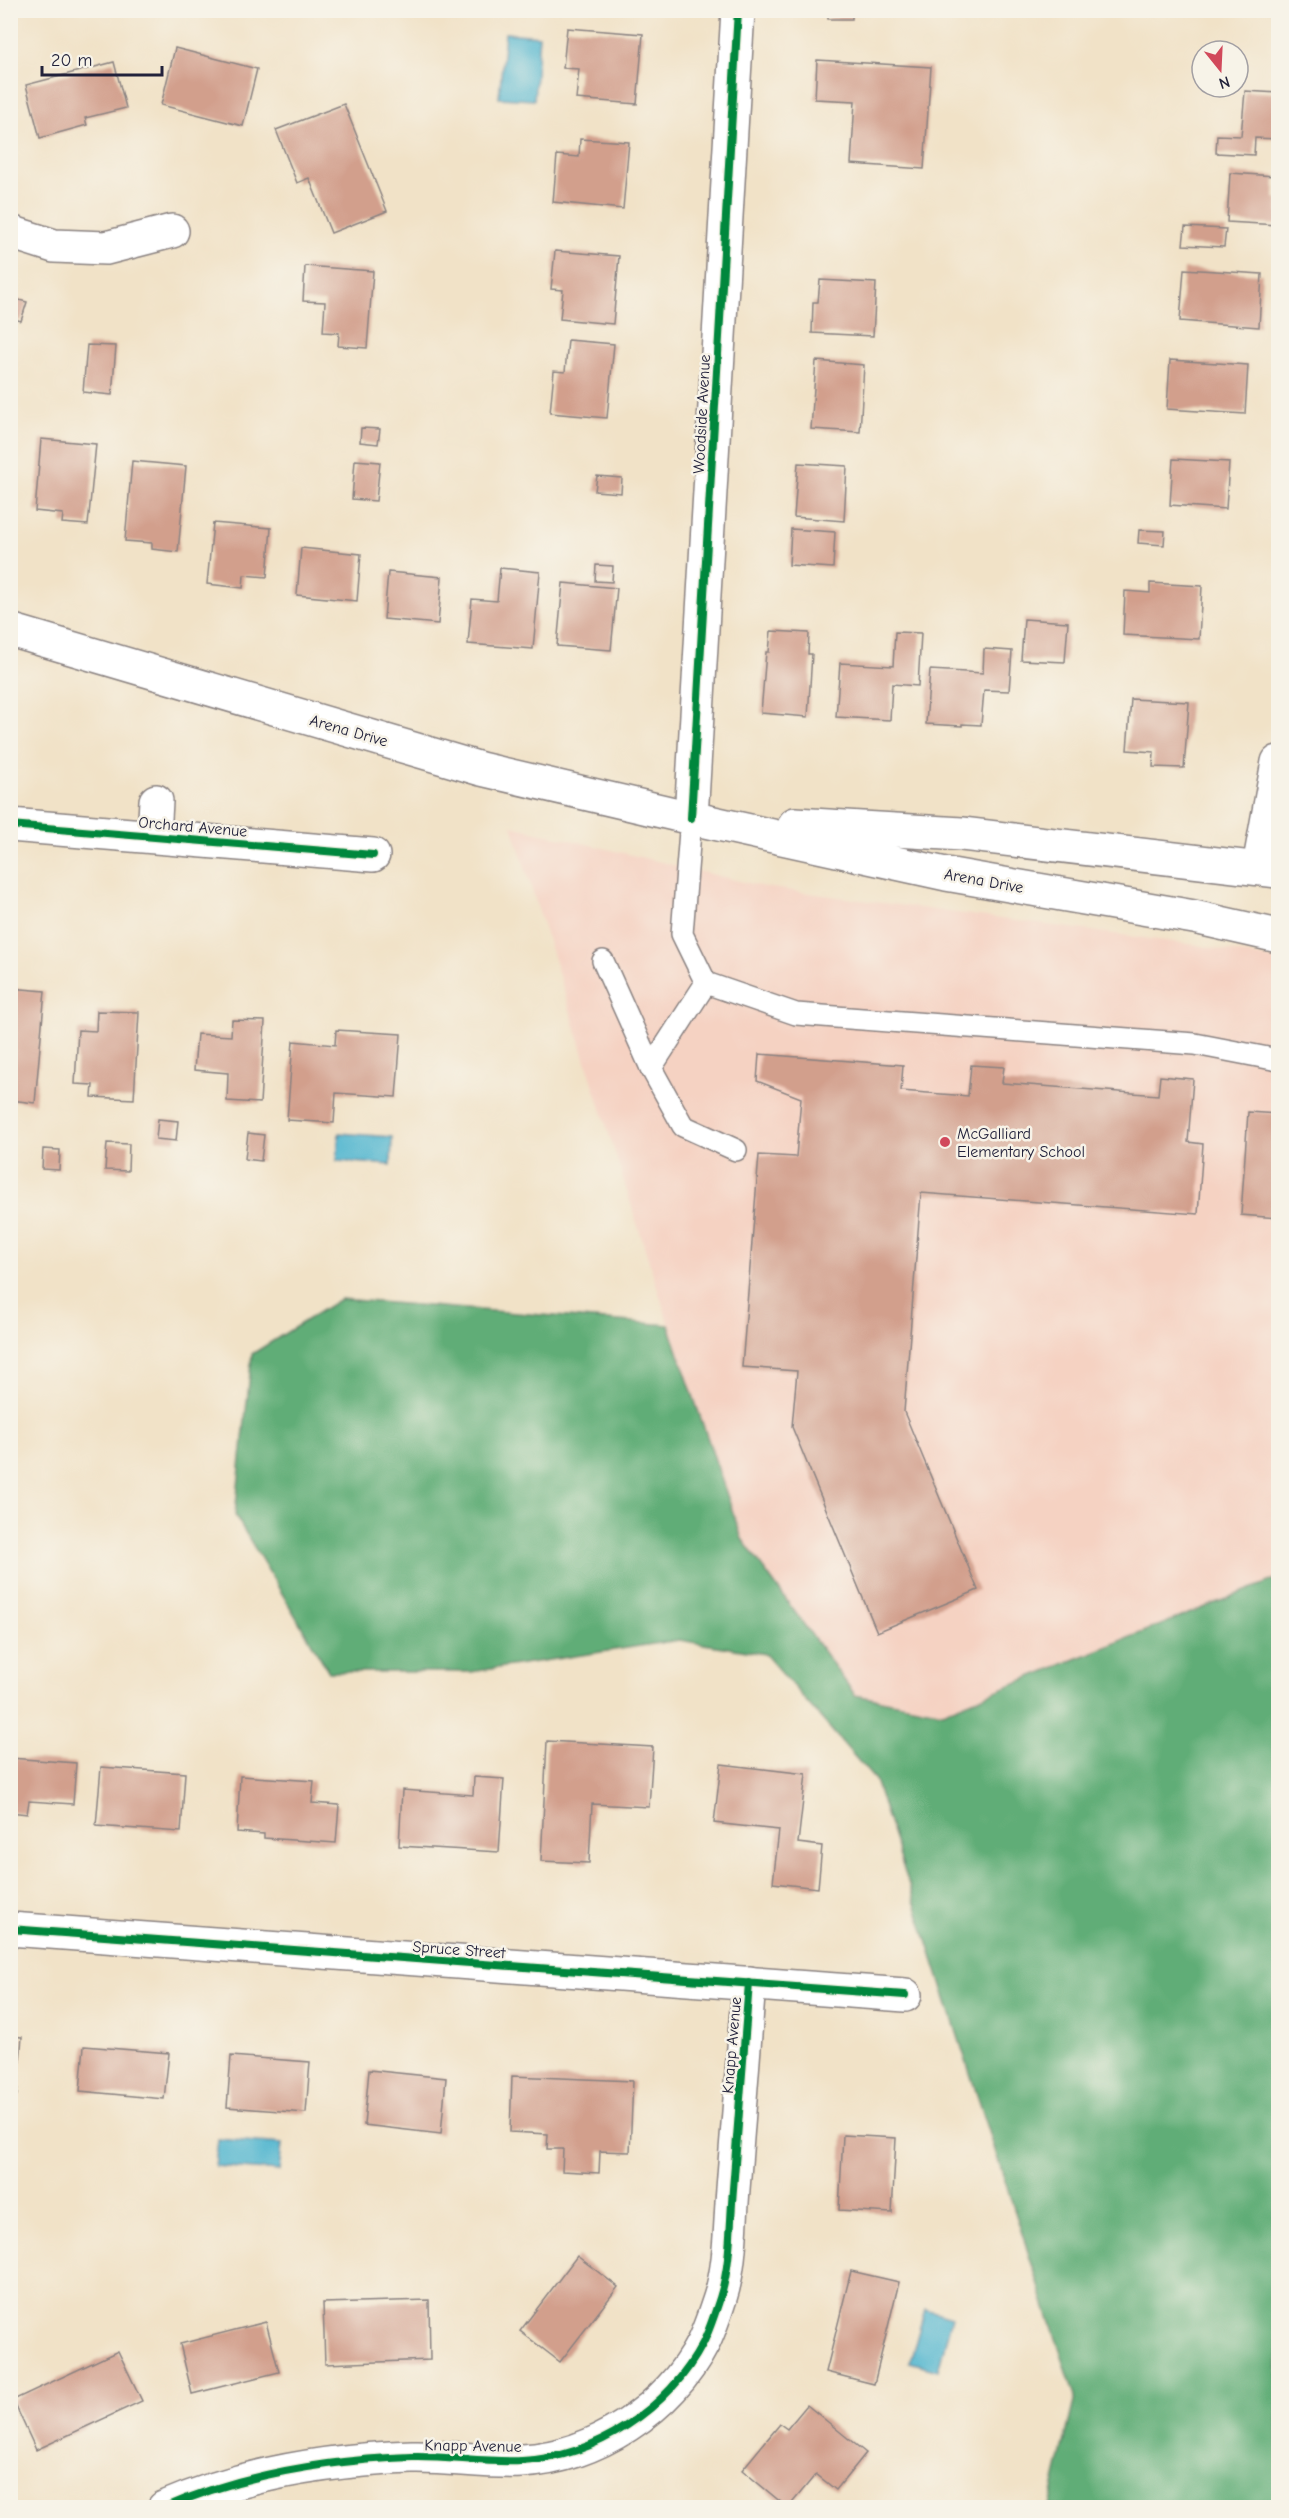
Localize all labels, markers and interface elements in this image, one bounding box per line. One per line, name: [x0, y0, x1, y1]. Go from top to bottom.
scale bar: [42, 39, 162, 77]
north arrow: [1190, 39, 1250, 99]
text: 20 m: [51, 50, 92, 71]
text: N: [1217, 72, 1232, 92]
street label: Woodside Avenue: [690, 354, 714, 474]
street label: Arena Drive: [308, 711, 390, 751]
street label: Orchard Avenue: [138, 813, 248, 841]
street label: Arena Drive: [943, 865, 1025, 897]
place label: McGalliard Elementary School: [957, 1125, 1085, 1161]
marker: McGalliard Elementary School: [938, 1135, 952, 1149]
street label: Spruce Street: [412, 1938, 506, 1962]
street label: Knapp Avenue: [719, 1996, 745, 2094]
street label: Knapp Avenue: [424, 2436, 522, 2456]

